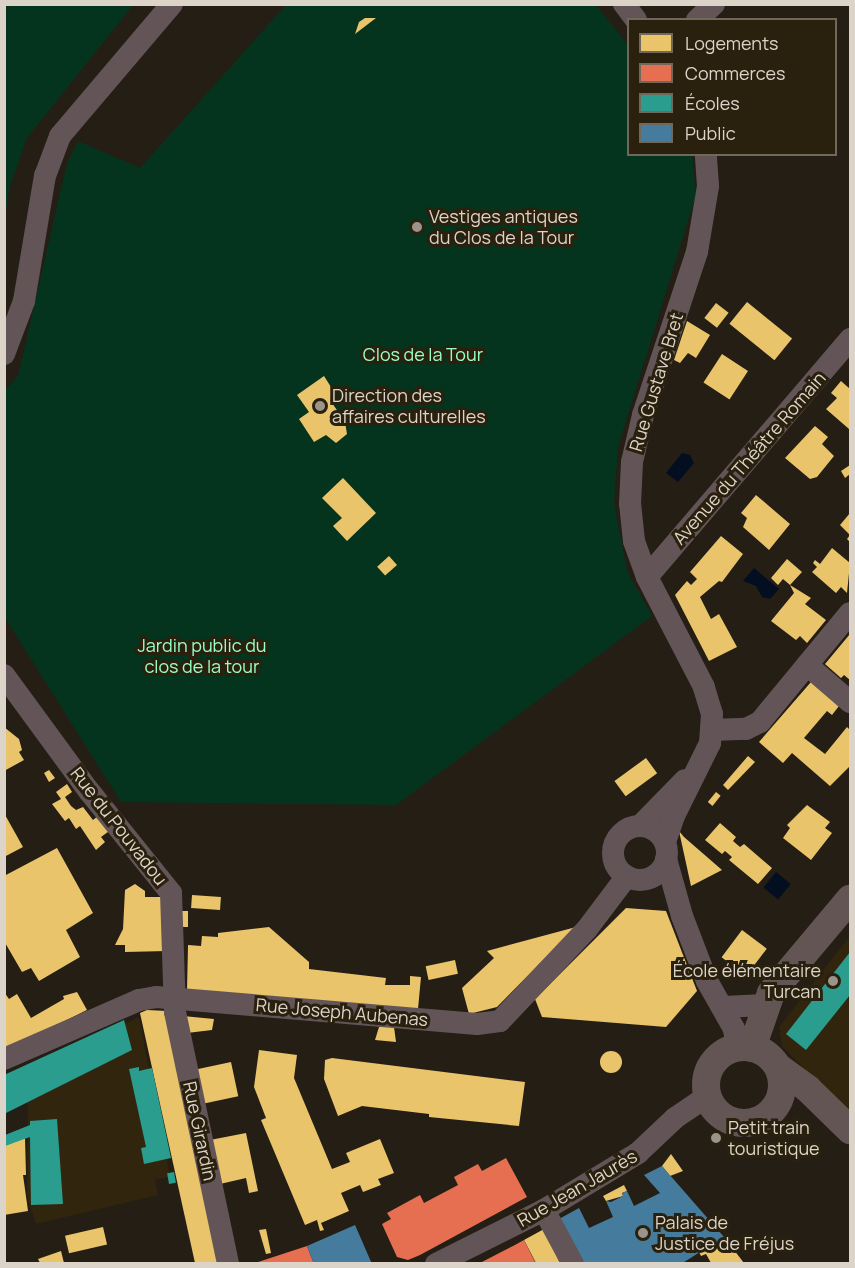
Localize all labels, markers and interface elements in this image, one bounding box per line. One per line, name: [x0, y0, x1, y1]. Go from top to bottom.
legend: [627, 18, 837, 156]
text: Logements: [685, 31, 779, 55]
text: Commerces: [685, 61, 786, 85]
text: Écoles: [685, 91, 740, 115]
text: Public: [685, 121, 736, 145]
place label: Vestiges antiques du Clos de la Tour: [429, 206, 578, 248]
marker: Vestiges antiques du Clos de la Tour: [410, 220, 424, 234]
street label: Rue Gustave Bret: [625, 310, 687, 454]
park label: Clos de la Tour: [363, 343, 483, 365]
street label: Avenue du Théâtre Romain: [668, 367, 830, 549]
place label: Direction des affaires culturelles: [332, 385, 486, 428]
marker: Direction des affaires culturelles: [313, 399, 327, 413]
park label: Jardin public du clos de la tour: [137, 635, 267, 678]
street label: Rue du Pouvadou: [66, 763, 172, 889]
place label: École élémentaire Turcan: [673, 960, 821, 1002]
marker: École élémentaire Turcan: [826, 974, 840, 988]
street label: Rue Joseph Aubenas: [255, 994, 429, 1030]
street label: Rue Girardin: [179, 1079, 221, 1183]
place label: Petit train touristique: [728, 1117, 820, 1160]
marker: Petit train touristique: [709, 1131, 723, 1145]
street label: Rue Jean Jaurès: [513, 1145, 641, 1231]
place label: Palais de Justice de Fréjus: [655, 1212, 794, 1254]
marker: Palais de Justice de Fréjus: [636, 1226, 650, 1240]

